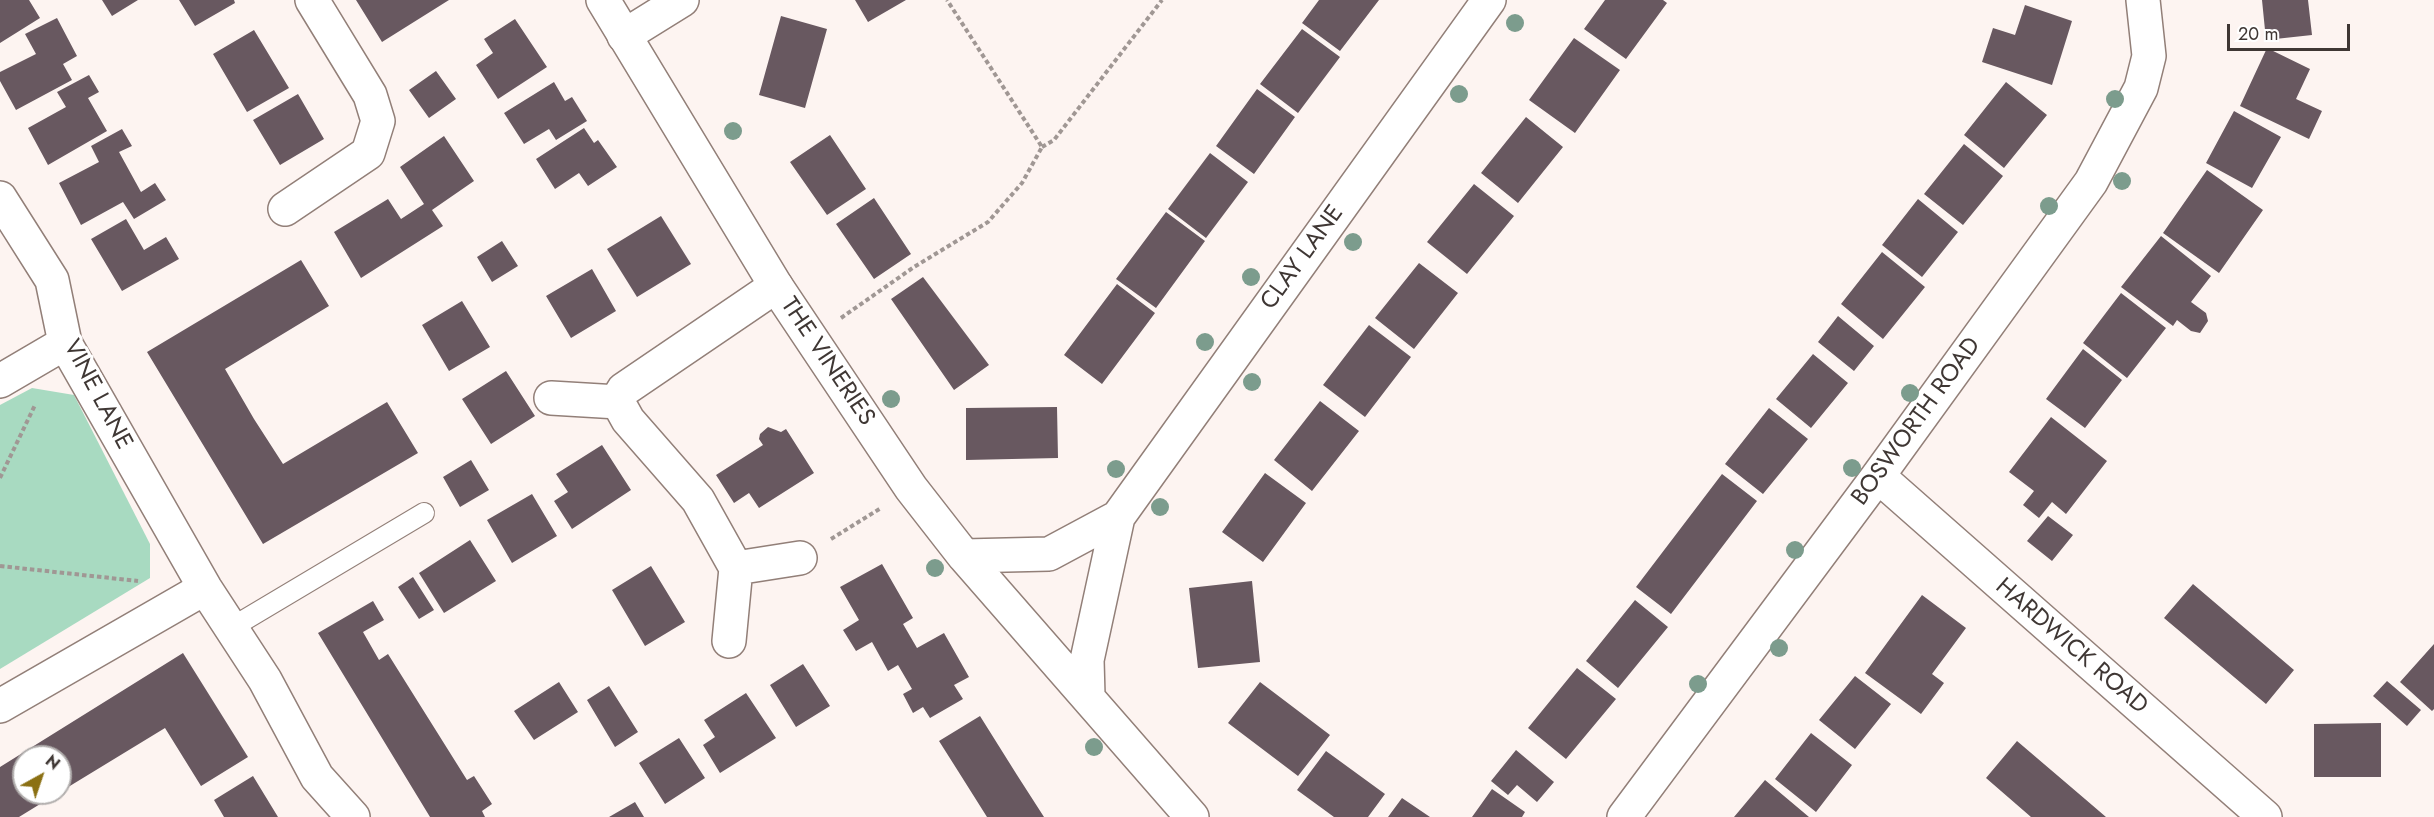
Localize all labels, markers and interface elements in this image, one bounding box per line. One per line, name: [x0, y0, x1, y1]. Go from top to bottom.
scale bar: [2230, 12, 2353, 50]
text: 20 m: [2238, 21, 2278, 47]
street label: CLAY LANE: [1256, 200, 1350, 316]
street label: THE VINERIES: [774, 293, 880, 431]
street label: BOSWORTH ROAD: [1846, 332, 1988, 512]
street label: VINE LANE: [56, 335, 138, 455]
street label: HARDWICK ROAD: [1989, 573, 2153, 721]
north arrow: [12, 745, 72, 805]
text: N: [40, 749, 65, 775]

